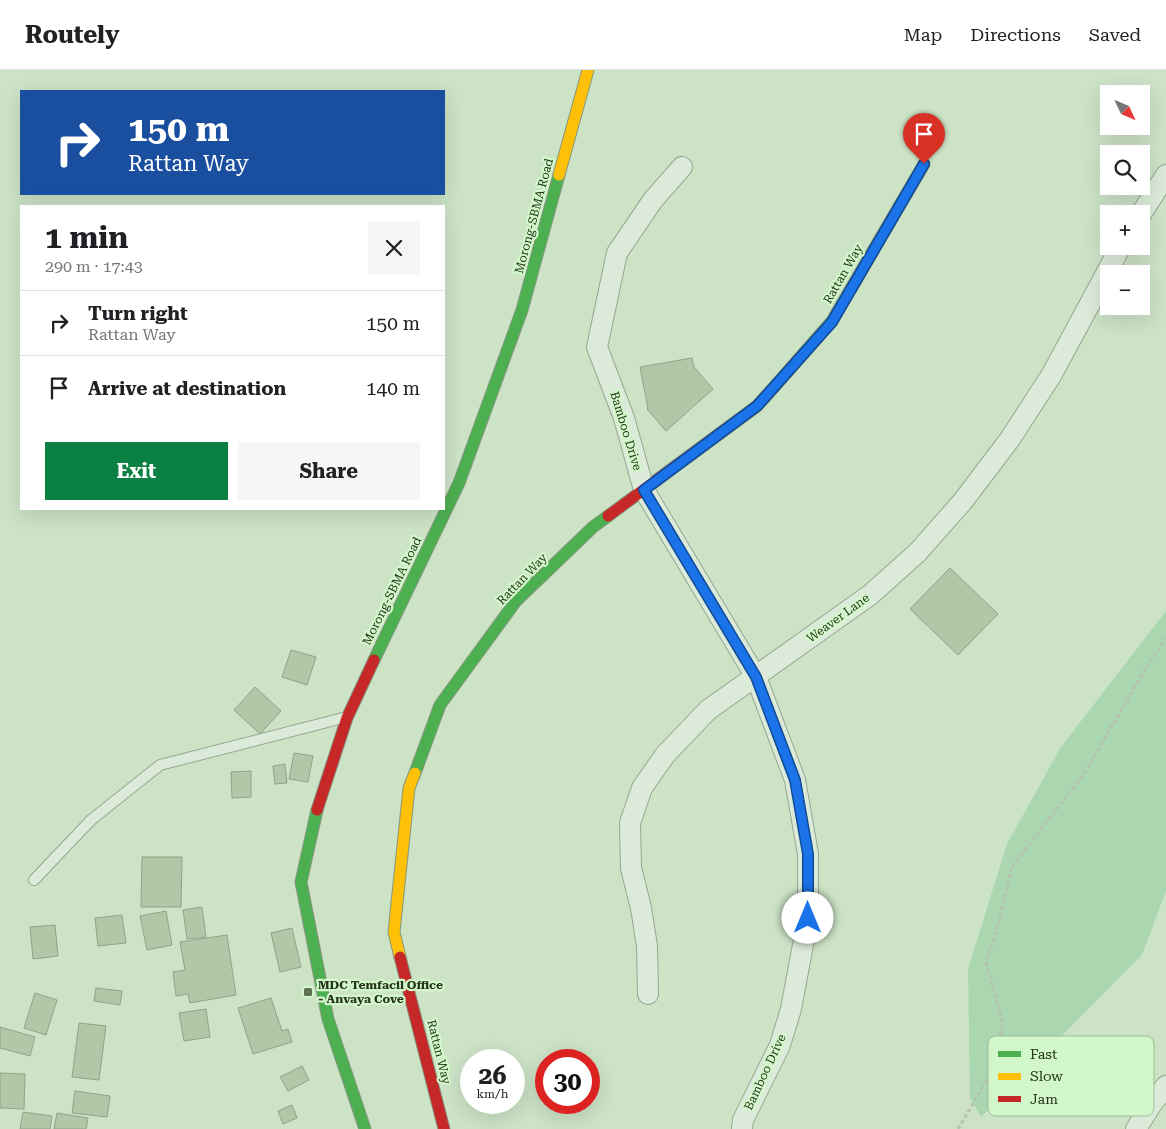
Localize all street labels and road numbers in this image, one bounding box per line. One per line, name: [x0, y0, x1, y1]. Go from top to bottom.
street label: Morong-SBMA Road: [512, 157, 556, 275]
street label: Rattan Way: [820, 241, 866, 306]
street label: Bamboo Drive: [607, 390, 645, 473]
street label: Morong-SBMA Road: [360, 534, 424, 647]
street label: Rattan Way: [494, 550, 551, 608]
street label: Weaver Lane: [804, 590, 872, 645]
street label: Rattan Way: [424, 1018, 454, 1087]
street label: Bamboo Drive: [741, 1031, 789, 1112]

